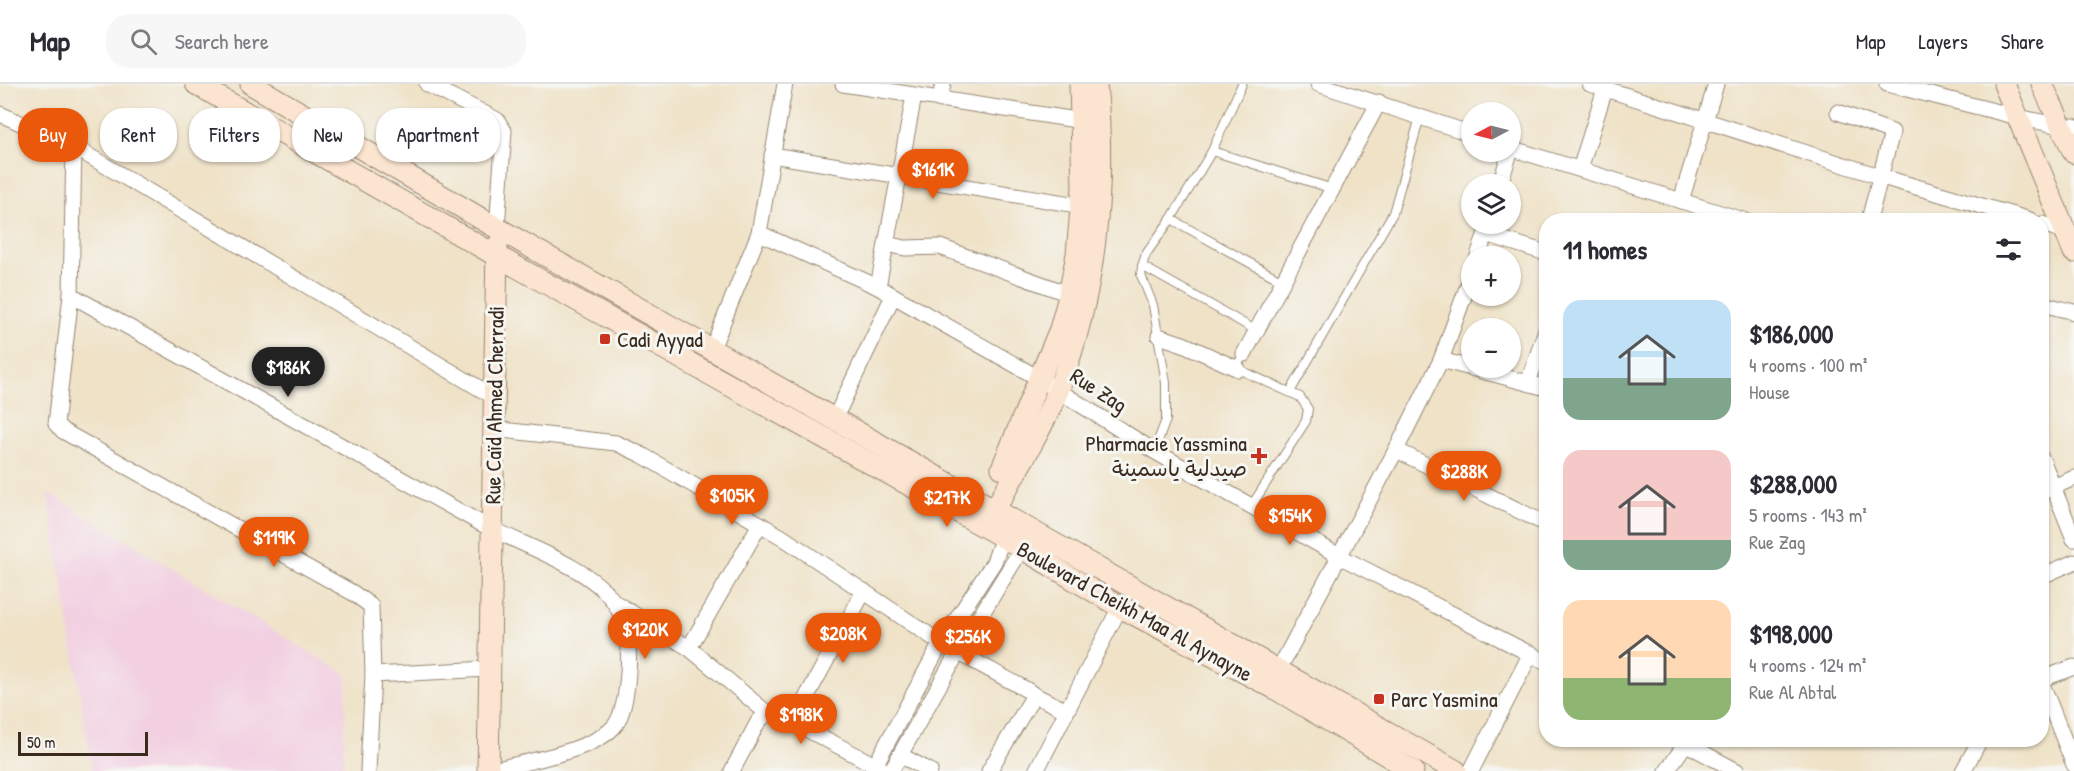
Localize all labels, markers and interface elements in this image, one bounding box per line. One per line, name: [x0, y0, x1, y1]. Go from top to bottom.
search box: [106, 14, 526, 68]
text: Map: [30, 22, 70, 60]
icon: search: [127, 25, 160, 58]
text: Search here: [175, 26, 269, 56]
text: Map: [1856, 27, 1885, 56]
text: Layers: [1918, 27, 1968, 56]
text: Share: [2001, 27, 2044, 56]
north arrow: [1461, 102, 1521, 162]
map controls: [1461, 102, 1521, 378]
chip: Buy: [18, 108, 88, 162]
chip: Rent: [100, 108, 177, 162]
chip: Filters: [189, 108, 280, 162]
chip: New: [292, 108, 364, 162]
chip: Apartment: [376, 108, 500, 162]
pin: $161K: [891, 149, 975, 200]
text: $161K: [911, 155, 955, 182]
button: layers: [1461, 174, 1521, 234]
text: 11 homes: [1563, 232, 1647, 267]
icon: filters: [1992, 233, 2025, 266]
button: +: [1461, 246, 1521, 306]
street label: Rue Caïd Ahmed Cherradi: [477, 306, 511, 504]
text: $186,000: [1749, 316, 1833, 351]
button: −: [1461, 318, 1521, 378]
place label: Cadi Ayyad: [617, 324, 703, 354]
icon: home: [1611, 324, 1683, 396]
marker: Cadi Ayyad: [598, 332, 612, 346]
pin: $186K: [246, 347, 330, 398]
text: 4 rooms · 100 m²: [1749, 351, 1867, 378]
text: $186K: [266, 353, 310, 380]
street label: Rue Zag: [1065, 360, 1133, 420]
text: House: [1749, 378, 1790, 405]
place label: Pharmacie Yassmina صيدلية ياسمينة: [1085, 428, 1247, 483]
marker: Pharmacie Yassmina صيدلية ياسمينة: [1252, 449, 1266, 463]
pin: $288K: [1422, 451, 1506, 502]
text: $288K: [1440, 457, 1488, 484]
text: $288,000: [1749, 466, 1837, 501]
icon: home: [1611, 474, 1683, 546]
pin: $105K: [690, 475, 774, 526]
pin: $217K: [905, 477, 989, 528]
text: $105K: [709, 481, 755, 508]
text: $217K: [923, 483, 971, 510]
pin: $154K: [1248, 495, 1332, 546]
text: $154K: [1268, 501, 1312, 528]
text: 5 rooms · 143 m²: [1749, 501, 1867, 528]
pin: $119K: [232, 517, 316, 568]
text: $119K: [253, 523, 295, 550]
text: Rue Zag: [1749, 528, 1806, 555]
street label: Boulevard Cheikh Maa Al Aynayne: [1012, 534, 1258, 688]
pin: $120K: [603, 609, 687, 660]
pin: $208K: [801, 613, 885, 664]
text: $120K: [622, 615, 668, 642]
pin: $256K: [926, 616, 1010, 667]
text: $198,000: [1749, 616, 1833, 651]
text: $208K: [819, 619, 867, 646]
text: $256K: [945, 622, 991, 649]
icon: home: [1611, 624, 1683, 696]
text: 4 rooms · 124 m²: [1749, 651, 1866, 678]
text: Rue Al Abtal: [1749, 678, 1836, 705]
place label: Parc Yasmina: [1391, 684, 1498, 714]
marker: Parc Yasmina: [1372, 692, 1386, 706]
pin: $198K: [759, 694, 843, 745]
text: $198K: [779, 700, 823, 727]
scale bar: [18, 729, 148, 756]
text: 50 m: [27, 731, 56, 753]

